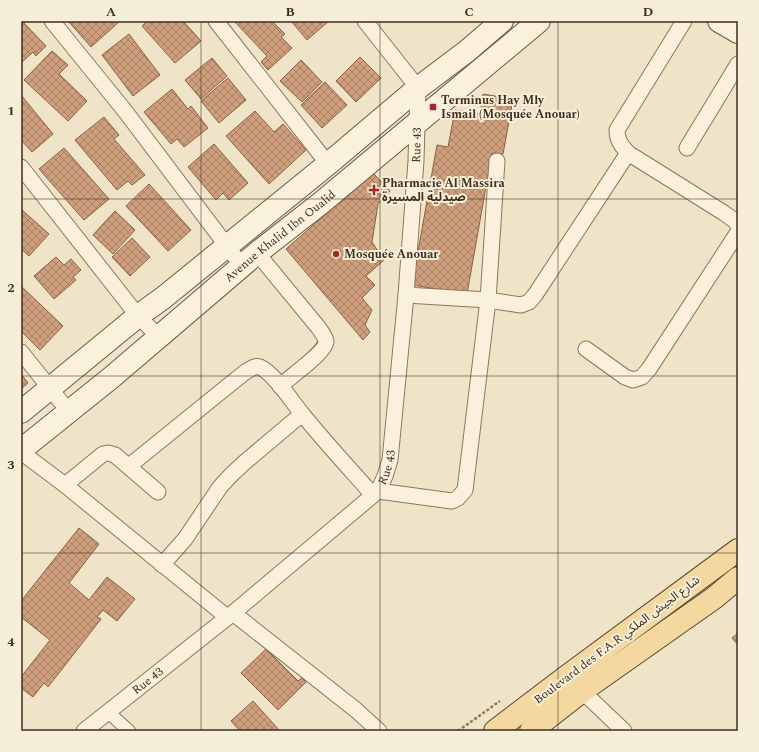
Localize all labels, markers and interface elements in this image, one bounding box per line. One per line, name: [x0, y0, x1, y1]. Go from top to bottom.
text: A: [106, 2, 116, 22]
text: B: [285, 2, 295, 22]
text: C: [464, 2, 474, 22]
text: D: [643, 2, 653, 22]
place label: Terminus Hay Mly Ismail (Mosquée Anouar): [441, 91, 580, 124]
text: 1: [7, 101, 15, 121]
marker: Terminus Hay Mly Ismail (Mosquée Anouar): [428, 102, 438, 112]
street label: Rue 43: [406, 127, 426, 163]
place label: Pharmacie Al Massira صيدلية المسيرة: [382, 174, 505, 207]
street label: Avenue Khalid Ibn Oualid: [220, 185, 340, 287]
marker: Pharmacie Al Massira صيدلية المسيرة: [369, 185, 379, 195]
place label: Mosquée Anouar: [344, 245, 439, 264]
marker: Mosquée Anouar: [331, 249, 341, 259]
text: 2: [7, 278, 15, 298]
street label: Rue 43: [373, 449, 400, 488]
text: 3: [7, 455, 15, 475]
street label: Boulevard des F.A.R شارع الجيش الملكي: [530, 571, 704, 709]
text: 4: [7, 632, 15, 652]
street label: Rue 43: [128, 662, 167, 699]

